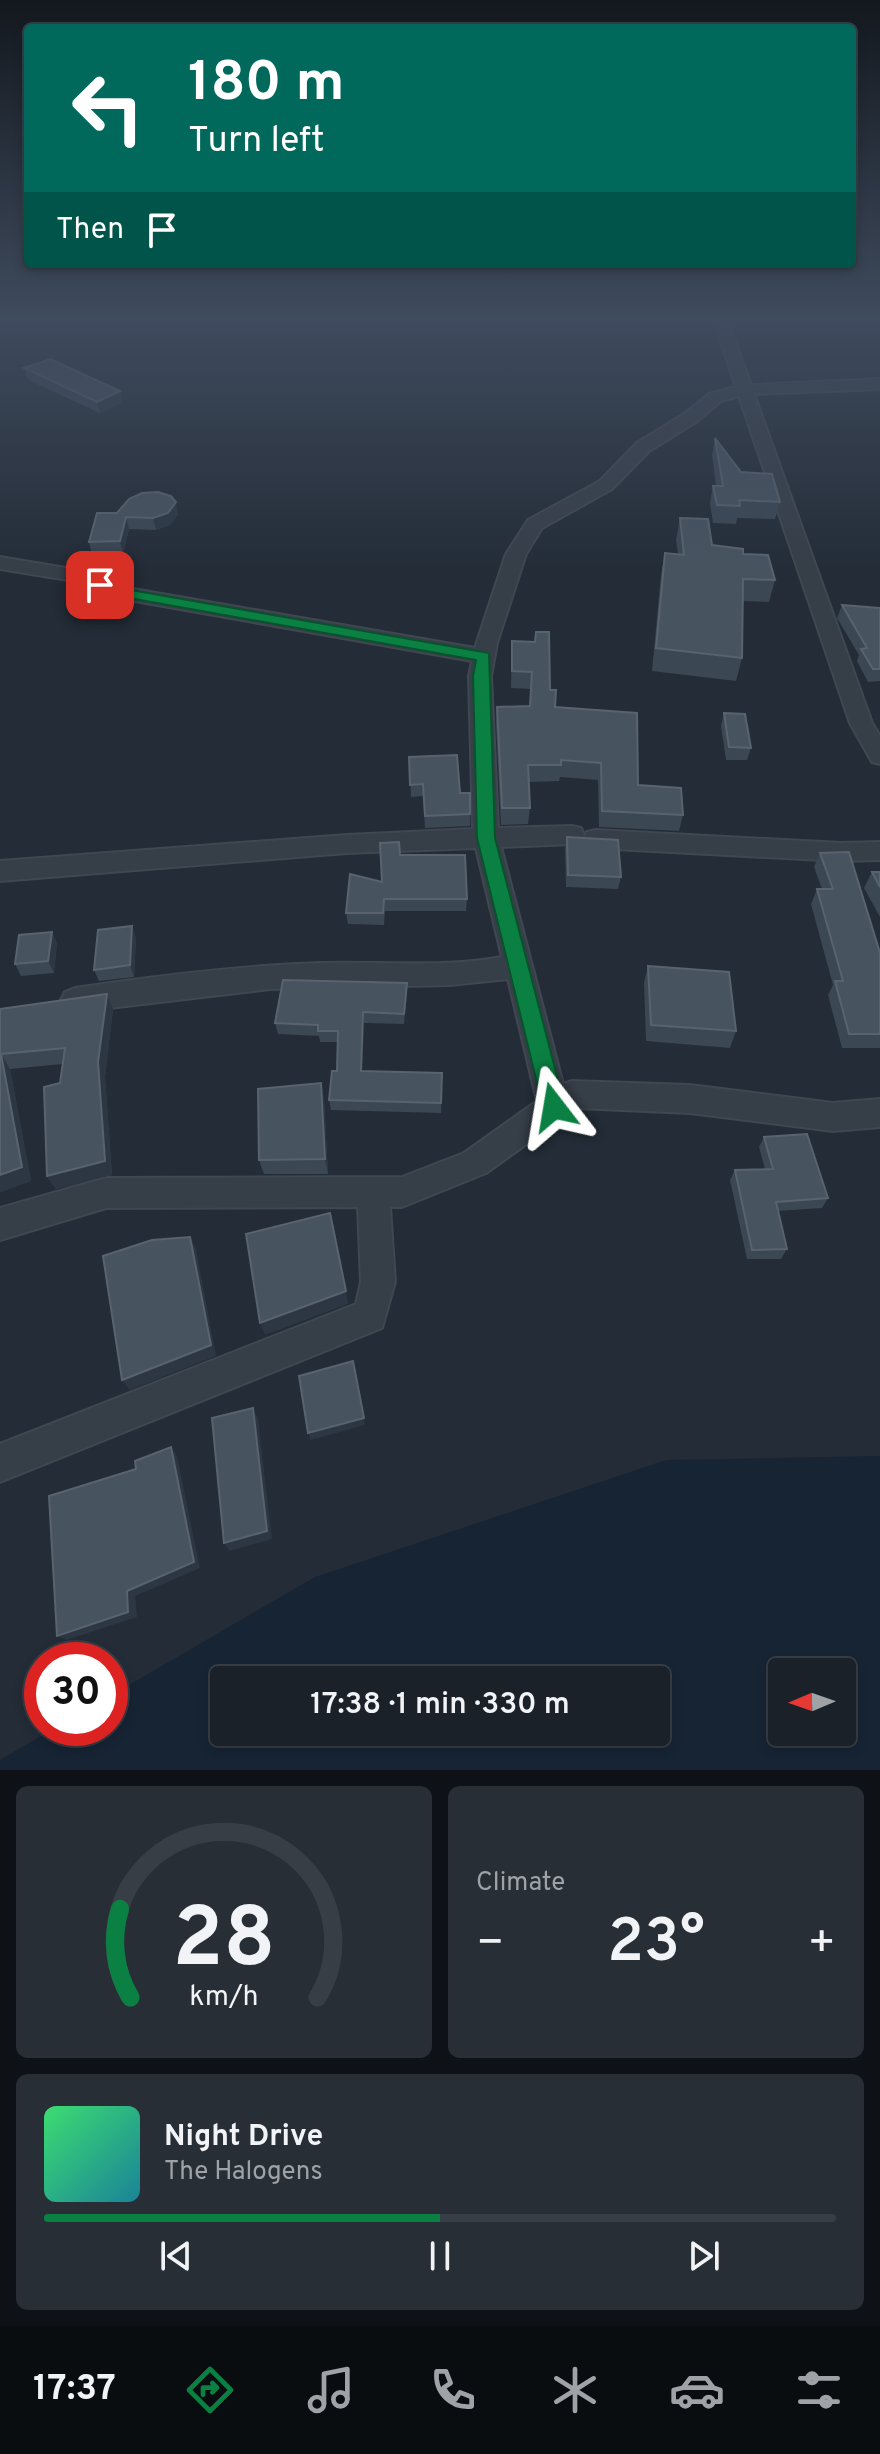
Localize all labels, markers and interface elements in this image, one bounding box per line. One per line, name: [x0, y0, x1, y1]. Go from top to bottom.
text: 180 m: [188, 50, 345, 120]
icon: left: [56, 56, 160, 160]
text: Turn left: [188, 119, 325, 165]
icon: arrive: [140, 208, 184, 252]
text: Then: [56, 212, 124, 249]
pin: [66, 551, 134, 619]
icon: arrive: [78, 563, 122, 607]
position arrow: [512, 1065, 596, 1149]
speed limit sign: 30: [24, 1642, 128, 1746]
north arrow: [768, 1658, 856, 1746]
map controls: [768, 1658, 856, 1746]
text: 17:38 · 1 min · 330 m: [310, 1687, 570, 1724]
text: Climate: [476, 1867, 565, 1900]
text: 28: [172, 1891, 276, 1996]
text: 23°: [607, 1907, 705, 1983]
text: −: [476, 1917, 504, 1973]
text: +: [808, 1917, 836, 1973]
text: km/h: [189, 1980, 259, 2016]
text: Night Drive: [164, 2119, 323, 2156]
text: The Halogens: [164, 2156, 323, 2189]
icon: previous: [154, 2234, 198, 2278]
icon: pause: [418, 2234, 462, 2278]
icon: next: [682, 2234, 726, 2278]
icon: directions: [182, 2362, 238, 2418]
icon: music: [303, 2362, 359, 2418]
icon: phone: [425, 2362, 481, 2418]
icon: climate: [547, 2362, 603, 2418]
icon: car: [669, 2362, 725, 2418]
icon: filters: [791, 2362, 847, 2418]
text: 17:37: [33, 2367, 116, 2413]

